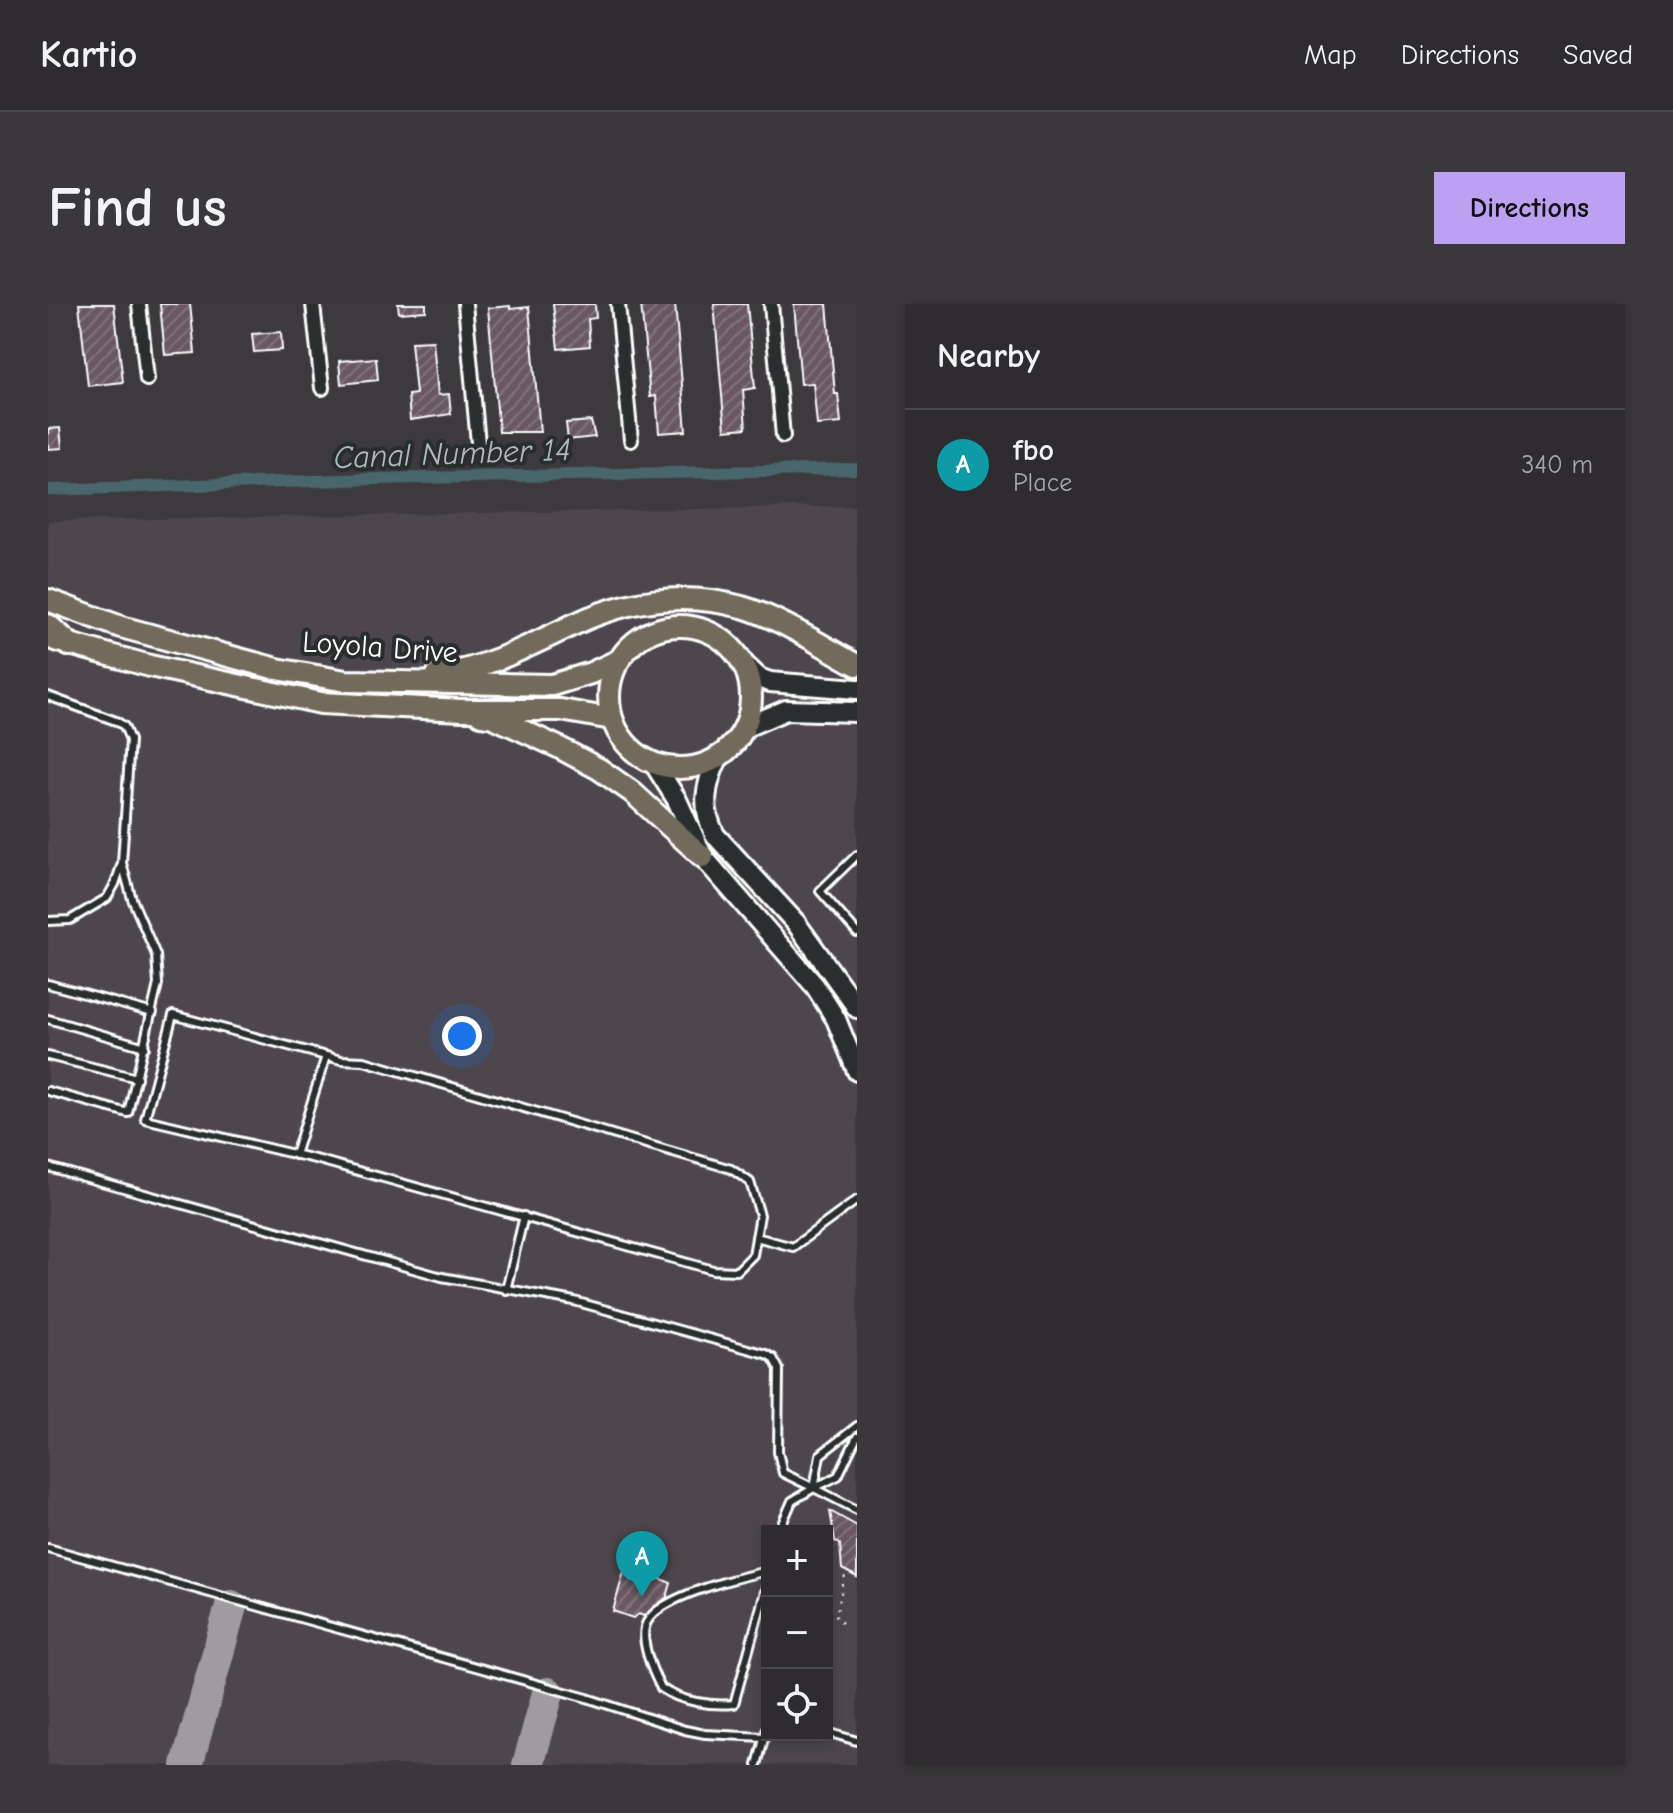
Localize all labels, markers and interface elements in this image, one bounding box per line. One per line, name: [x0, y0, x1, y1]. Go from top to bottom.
text: Kartio: [40, 33, 137, 77]
text: Map: [1304, 39, 1357, 71]
text: Directions: [1401, 39, 1519, 71]
text: Saved: [1563, 39, 1633, 71]
button: Directions: [1434, 172, 1625, 244]
text: Find us: [48, 176, 227, 240]
text: Nearby: [937, 336, 1040, 376]
water label: Canal Number 14: [333, 431, 571, 476]
text: fbo: [1013, 433, 1054, 468]
text: A: [956, 450, 970, 480]
text: 340 m: [1521, 450, 1593, 480]
text: Place: [1013, 468, 1072, 498]
street label: Loyola Drive: [301, 625, 459, 670]
your location: [442, 1016, 482, 1056]
map controls: [761, 1525, 833, 1741]
button: +: [761, 1525, 833, 1597]
pin: A: [616, 1531, 668, 1597]
button: −: [761, 1597, 833, 1669]
button: locate: [761, 1669, 833, 1741]

